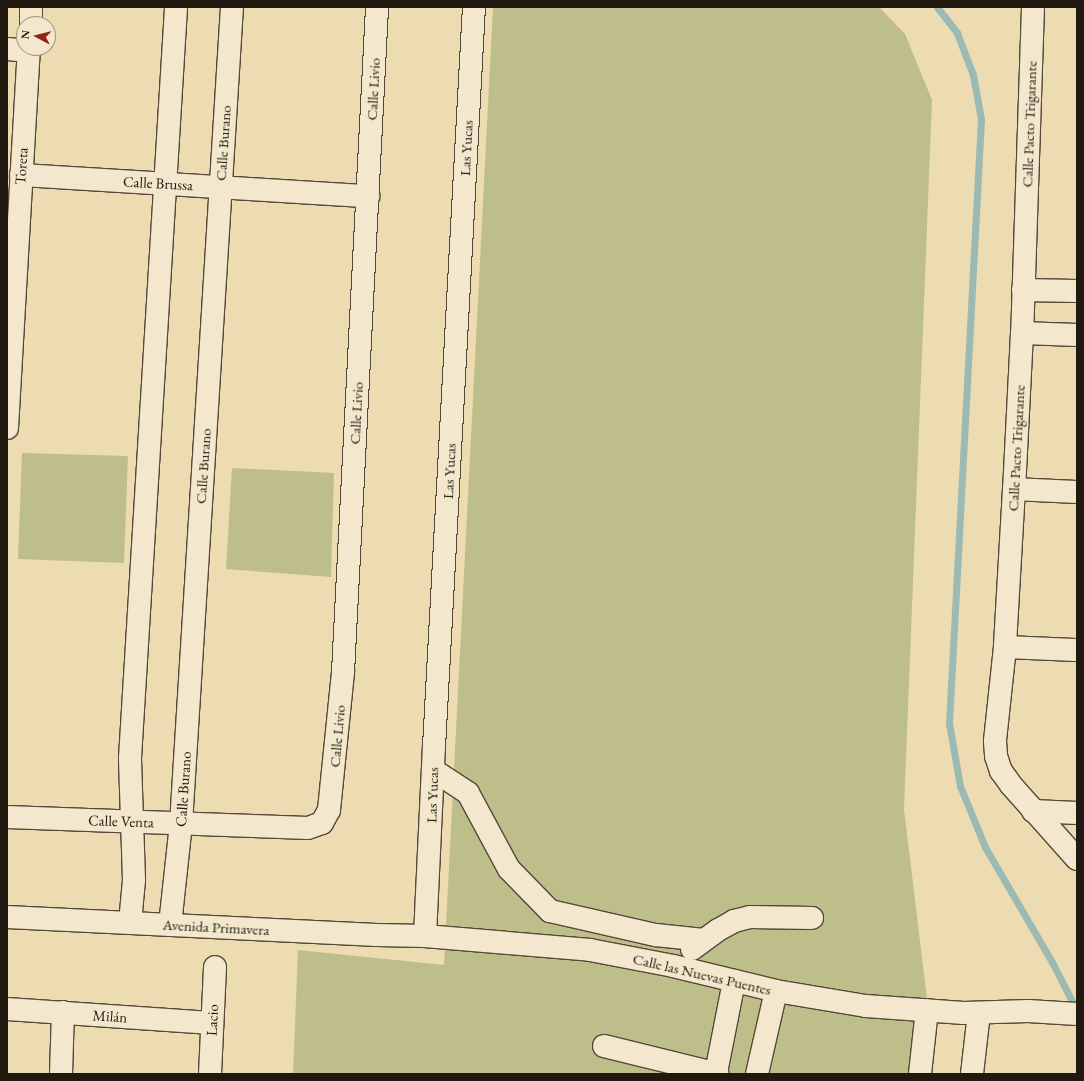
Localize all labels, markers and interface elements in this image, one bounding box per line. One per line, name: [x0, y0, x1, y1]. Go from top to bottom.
north arrow: [16, 16, 56, 56]
text: N: [18, 29, 33, 40]
street label: Calle Livio: [362, 57, 384, 121]
street label: Calle Pacto Trigarante: [1018, 60, 1040, 188]
street label: Calle Burano: [211, 105, 235, 181]
street label: Las Yucas: [456, 120, 476, 176]
street label: Toreta: [11, 147, 31, 185]
street label: Calle Brussa: [123, 172, 193, 194]
street label: Calle Livio: [345, 381, 367, 445]
street label: Calle Pacto Trigarante: [1004, 384, 1028, 512]
street label: Calle Burano: [191, 428, 215, 504]
street label: Las Yucas: [439, 443, 459, 499]
street label: Calle Livio: [325, 704, 349, 768]
street label: Calle Burano: [171, 751, 195, 827]
street label: Las Yucas: [422, 767, 442, 823]
street label: Calle Venta: [88, 811, 154, 831]
street label: Avenida Primavera: [162, 915, 270, 939]
street label: Calle las Nuevas Puentes: [631, 949, 773, 999]
street label: Lacio: [202, 1004, 222, 1036]
street label: Milán: [92, 1006, 128, 1026]

